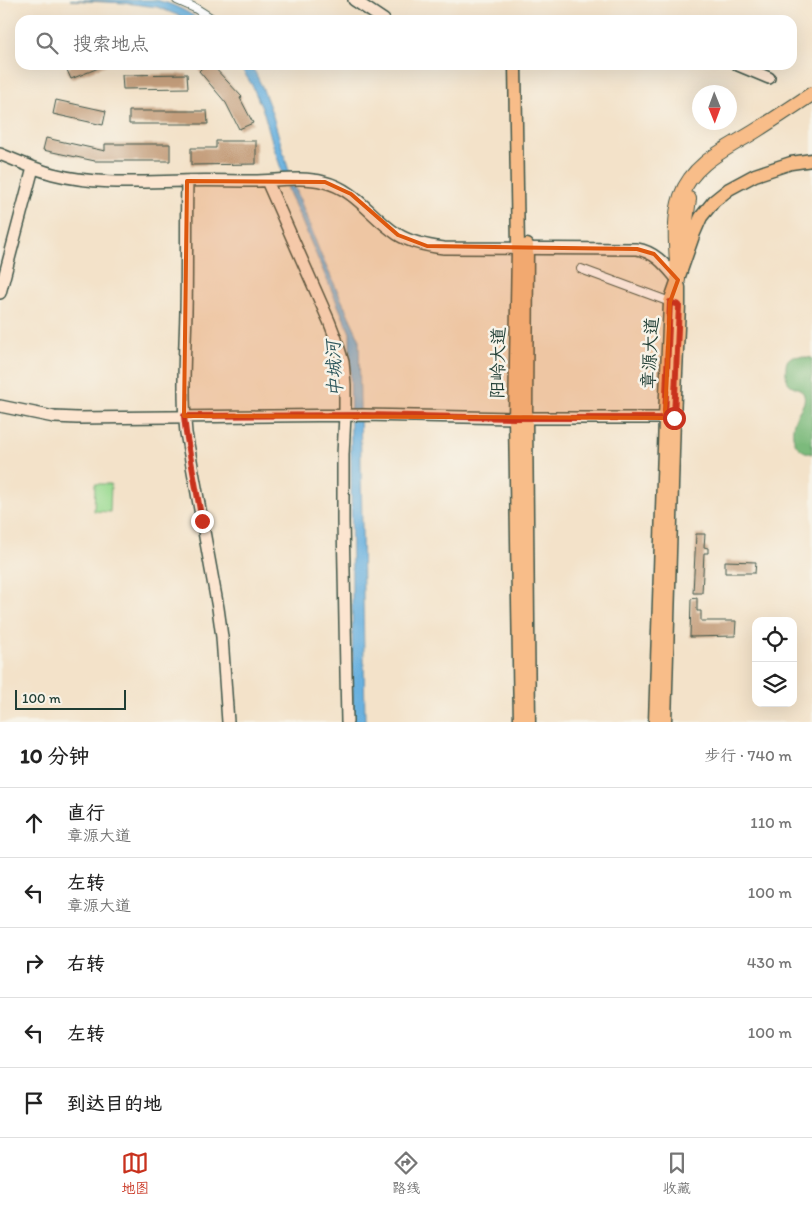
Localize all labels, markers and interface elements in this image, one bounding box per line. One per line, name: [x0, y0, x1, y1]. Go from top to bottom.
search box: [15, 15, 797, 70]
icon: search: [33, 29, 61, 57]
text: 搜索地点: [73, 32, 149, 55]
north arrow: [692, 85, 737, 130]
street label: 章源大道: [637, 316, 663, 390]
street label: 阳岭大道: [486, 327, 510, 399]
water label: 中城河: [321, 337, 347, 398]
route start: [663, 407, 686, 430]
route end: [191, 510, 214, 533]
map controls: [752, 617, 797, 707]
button: locate: [752, 617, 797, 662]
button: layers: [752, 662, 797, 707]
scale bar: [15, 687, 126, 710]
text: 100 m: [22, 690, 61, 707]
text: 10 分钟: [20, 743, 89, 768]
text: 步行 · 740 m: [704, 746, 792, 765]
text: 直行: [67, 801, 105, 824]
icon: ahead: [20, 809, 48, 837]
text: 110 m: [750, 813, 792, 832]
text: 章源大道: [67, 826, 131, 845]
text: 左转: [67, 871, 105, 894]
icon: left: [20, 879, 48, 907]
text: 100 m: [748, 883, 792, 902]
text: 章源大道: [67, 896, 131, 915]
icon: right: [20, 949, 48, 977]
text: 右转: [67, 952, 105, 975]
text: 430 m: [747, 953, 792, 972]
icon: left: [20, 1019, 48, 1047]
text: 左转: [67, 1022, 105, 1045]
text: 100 m: [748, 1023, 792, 1042]
icon: arrive: [20, 1089, 48, 1117]
text: 到达目的地: [67, 1092, 162, 1115]
tab: 地图: [121, 1149, 149, 1197]
tab: 路线: [392, 1149, 420, 1197]
tab: 收藏: [663, 1149, 691, 1197]

